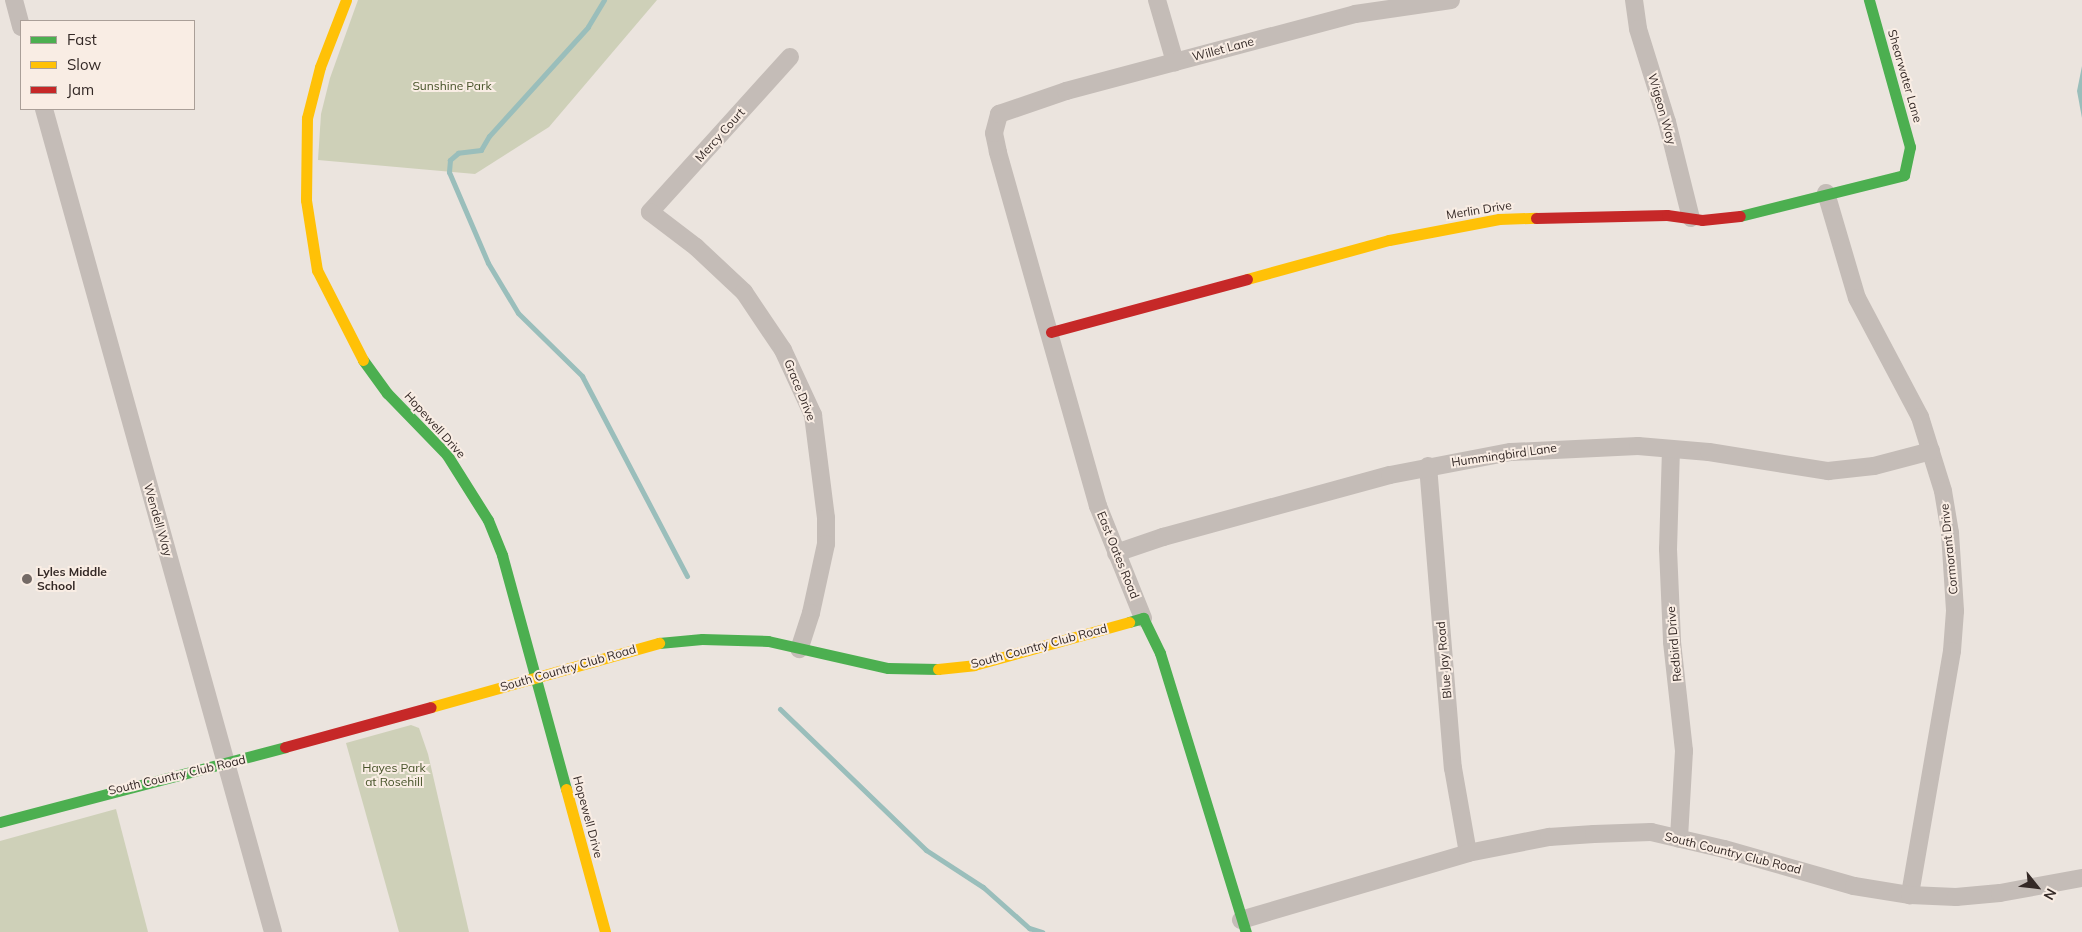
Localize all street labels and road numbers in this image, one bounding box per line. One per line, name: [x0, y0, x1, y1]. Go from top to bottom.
street label: Shearwater Lane: [1885, 28, 1925, 124]
street label: Willet Lane: [1191, 34, 1255, 64]
street label: Wigeon Way: [1645, 72, 1679, 146]
street label: Mercy Court: [692, 105, 748, 165]
street label: Merlin Drive: [1445, 198, 1513, 222]
street label: Grace Drive: [781, 357, 819, 423]
street label: Hopewell Drive: [401, 389, 469, 461]
street label: Hummingbird Lane: [1450, 440, 1558, 470]
street label: Wendell Way: [141, 482, 175, 558]
street label: Cormorant Drive: [1937, 503, 1961, 595]
street label: East Oates Road: [1094, 509, 1142, 601]
street label: Redbird Drive: [1664, 606, 1684, 682]
street label: South Country Club Road: [969, 621, 1109, 671]
street label: Blue Jay Road: [1433, 621, 1455, 699]
street label: South Country Club Road: [499, 642, 637, 694]
street label: South Country Club Road: [107, 752, 247, 798]
street label: Hopewell Drive: [570, 774, 606, 860]
street label: South Country Club Road: [1663, 829, 1803, 877]

